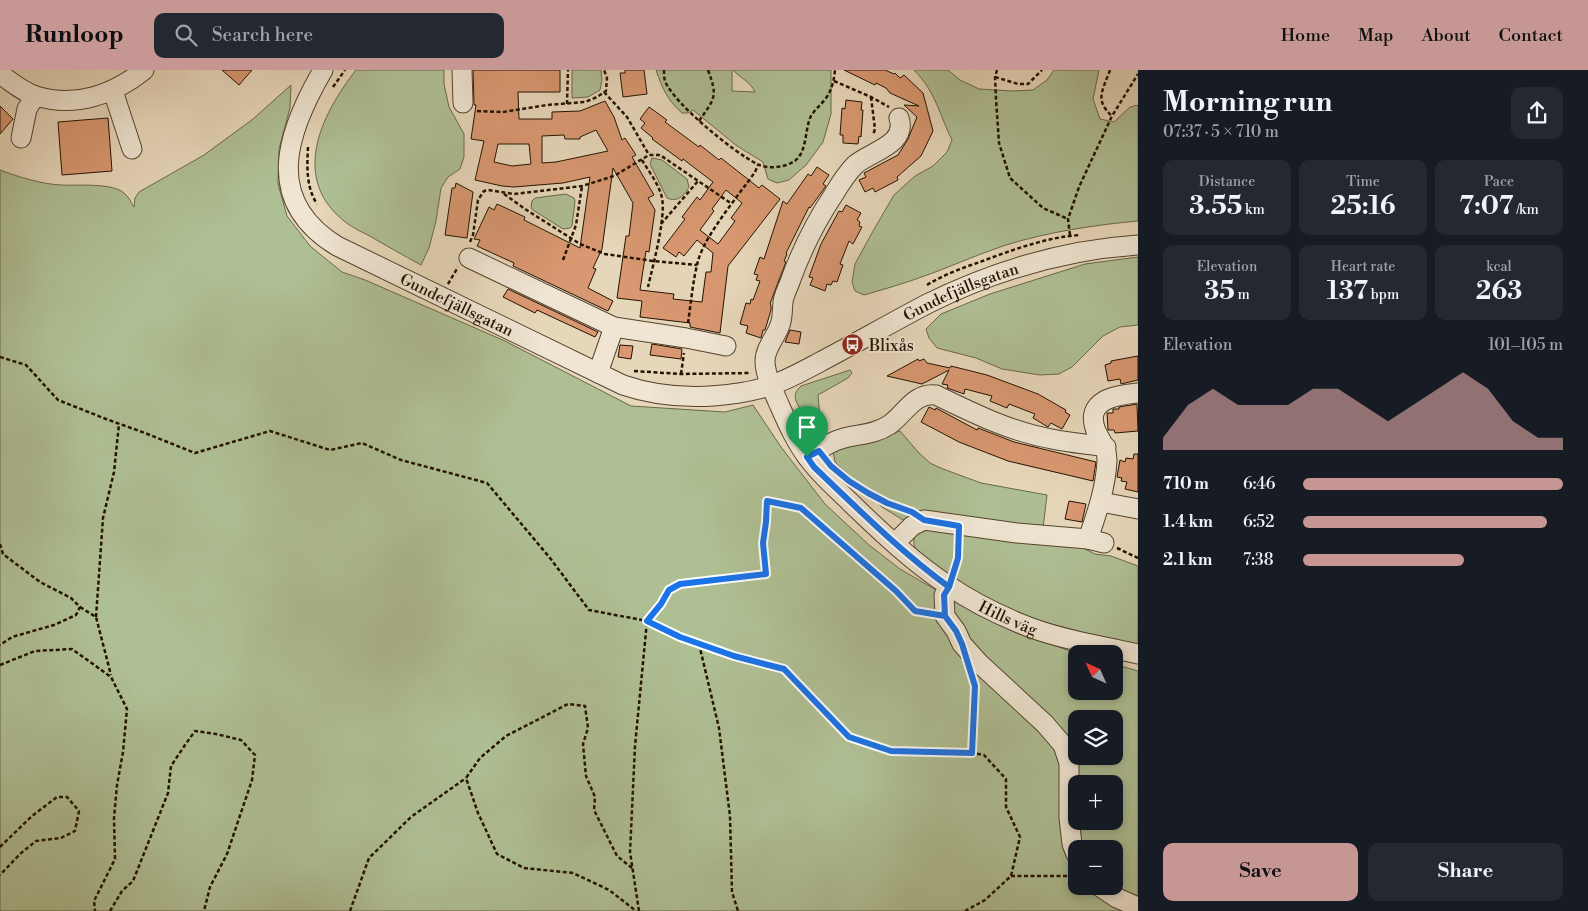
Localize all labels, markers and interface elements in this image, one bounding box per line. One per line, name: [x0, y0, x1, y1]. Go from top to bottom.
search box: [154, 13, 504, 58]
text: Runloop: [25, 20, 124, 50]
icon: search: [172, 21, 200, 49]
text: Search here: [212, 23, 313, 47]
text: Home: [1281, 24, 1330, 47]
text: Map: [1358, 24, 1394, 47]
text: About: [1422, 24, 1471, 47]
text: Contact: [1499, 24, 1563, 47]
text: Morning run: [1163, 85, 1332, 120]
button: share: [1511, 87, 1563, 139]
text: 07:37 · 5 × 710 m: [1163, 122, 1279, 142]
text: Distance: [1199, 173, 1255, 191]
text: Time: [1346, 173, 1380, 191]
text: Pace: [1484, 173, 1514, 191]
text: 3.55: [1189, 191, 1242, 222]
text: 25:16: [1331, 191, 1395, 222]
text: 7:07: [1459, 191, 1514, 222]
text: km: [1242, 201, 1265, 219]
text: /km: [1514, 201, 1539, 219]
text: Elevation: [1197, 258, 1257, 276]
text: Heart rate: [1331, 258, 1395, 276]
text: kcal: [1486, 258, 1512, 276]
street label: Gundefjällsgatan: [900, 259, 1021, 326]
street label: Gundefjällsgatan: [397, 269, 517, 341]
text: 35: [1204, 276, 1235, 307]
text: 137: [1327, 276, 1368, 307]
text: 263: [1476, 276, 1522, 307]
text: m: [1235, 286, 1250, 304]
text: bpm: [1368, 286, 1399, 304]
bus stop icon: Blixås: [841, 333, 865, 357]
text: Elevation: [1163, 335, 1232, 355]
text: 101–105 m: [1488, 335, 1563, 355]
place label: Blixås: [868, 336, 914, 356]
pin: [786, 406, 828, 457]
icon: arrive: [793, 413, 821, 441]
text: 710 m: [1163, 474, 1209, 494]
text: 6:46: [1243, 474, 1276, 494]
text: 1.4 km: [1163, 512, 1213, 532]
text: 6:52: [1243, 512, 1274, 532]
text: 2.1 km: [1163, 550, 1212, 570]
text: 7:38: [1243, 550, 1274, 570]
street label: Hills väg: [975, 597, 1041, 641]
north arrow: [1068, 645, 1122, 700]
map controls: [1068, 645, 1123, 895]
button: layers: [1068, 710, 1123, 765]
button: +: [1068, 775, 1123, 830]
button: −: [1068, 840, 1123, 895]
button: Save: [1163, 843, 1358, 901]
button: Share: [1368, 843, 1563, 901]

